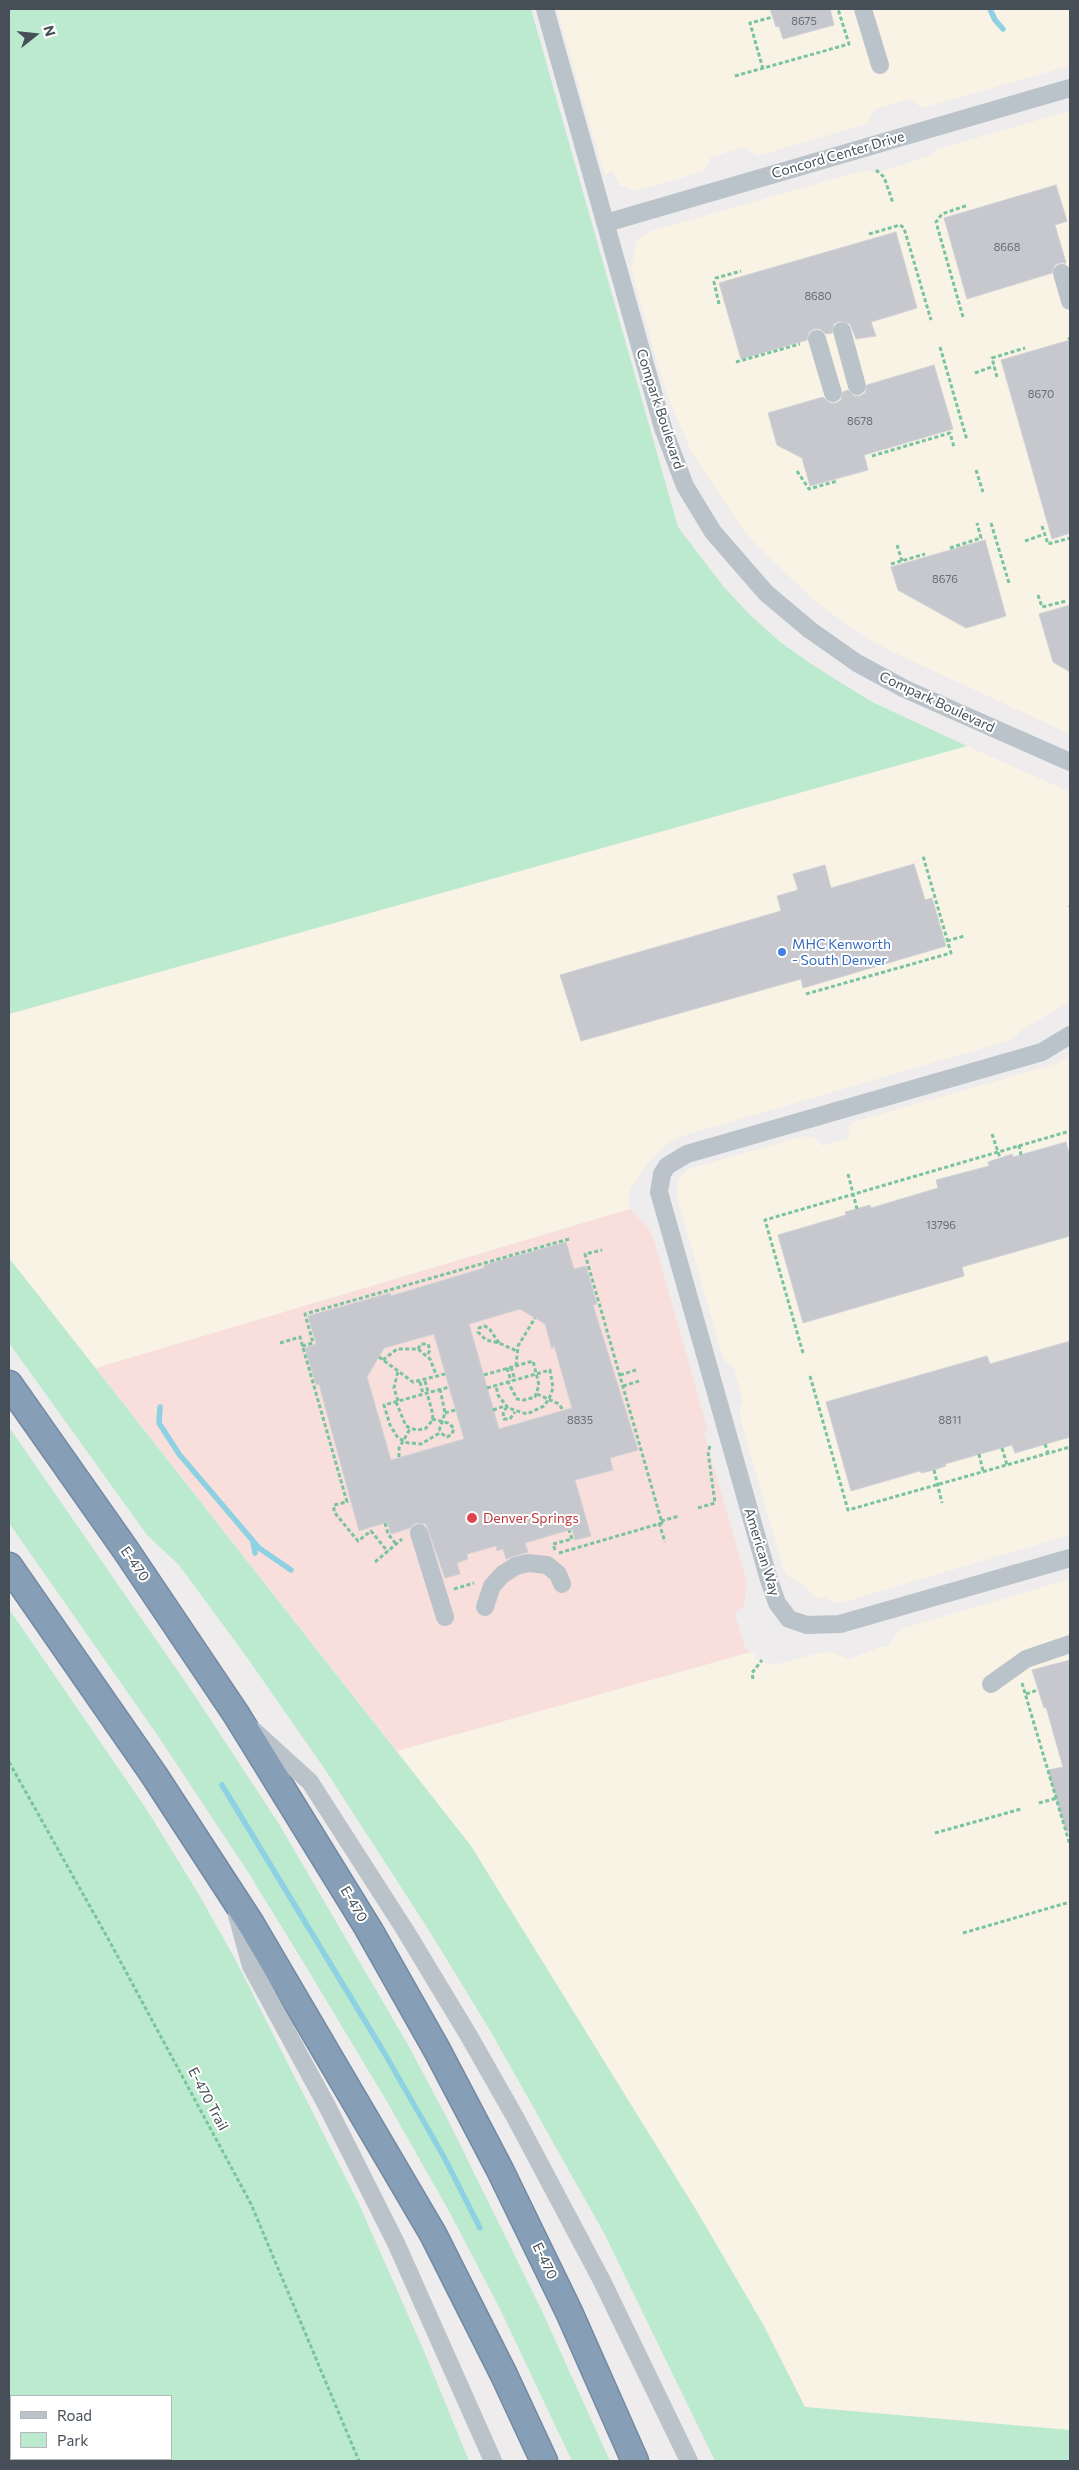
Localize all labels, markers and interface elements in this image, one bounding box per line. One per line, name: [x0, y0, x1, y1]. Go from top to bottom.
north arrow: [10, 10, 60, 60]
house number: 8675: [791, 14, 817, 28]
text: N: [40, 23, 60, 38]
street label: Concord Center Drive: [770, 128, 906, 182]
house number: 8668: [994, 240, 1020, 254]
house number: 8680: [804, 289, 832, 303]
street label: Compark Boulevard: [633, 347, 687, 471]
house number: 8670: [1028, 387, 1054, 401]
house number: 8678: [847, 414, 873, 428]
house number: 8676: [932, 572, 958, 586]
street label: Compark Boulevard: [877, 668, 997, 736]
place label: MHC Kenworth - South Denver: [792, 936, 891, 969]
marker: MHC Kenworth - South Denver: [776, 946, 788, 958]
house number: 13796: [926, 1218, 956, 1232]
house number: 8835: [567, 1413, 593, 1427]
house number: 8811: [939, 1413, 961, 1427]
street label: American Way: [741, 1506, 783, 1598]
place label: Denver Springs: [483, 1510, 579, 1526]
marker: Denver Springs: [465, 1511, 479, 1525]
street label: E-470: [117, 1543, 153, 1585]
street label: E-470: [337, 1883, 371, 1925]
street label: E-470 Trail: [184, 2064, 232, 2134]
street label: E-470: [529, 2240, 561, 2282]
legend: [10, 2395, 172, 2460]
text: Road: [57, 2406, 92, 2424]
text: Park: [57, 2431, 88, 2449]

